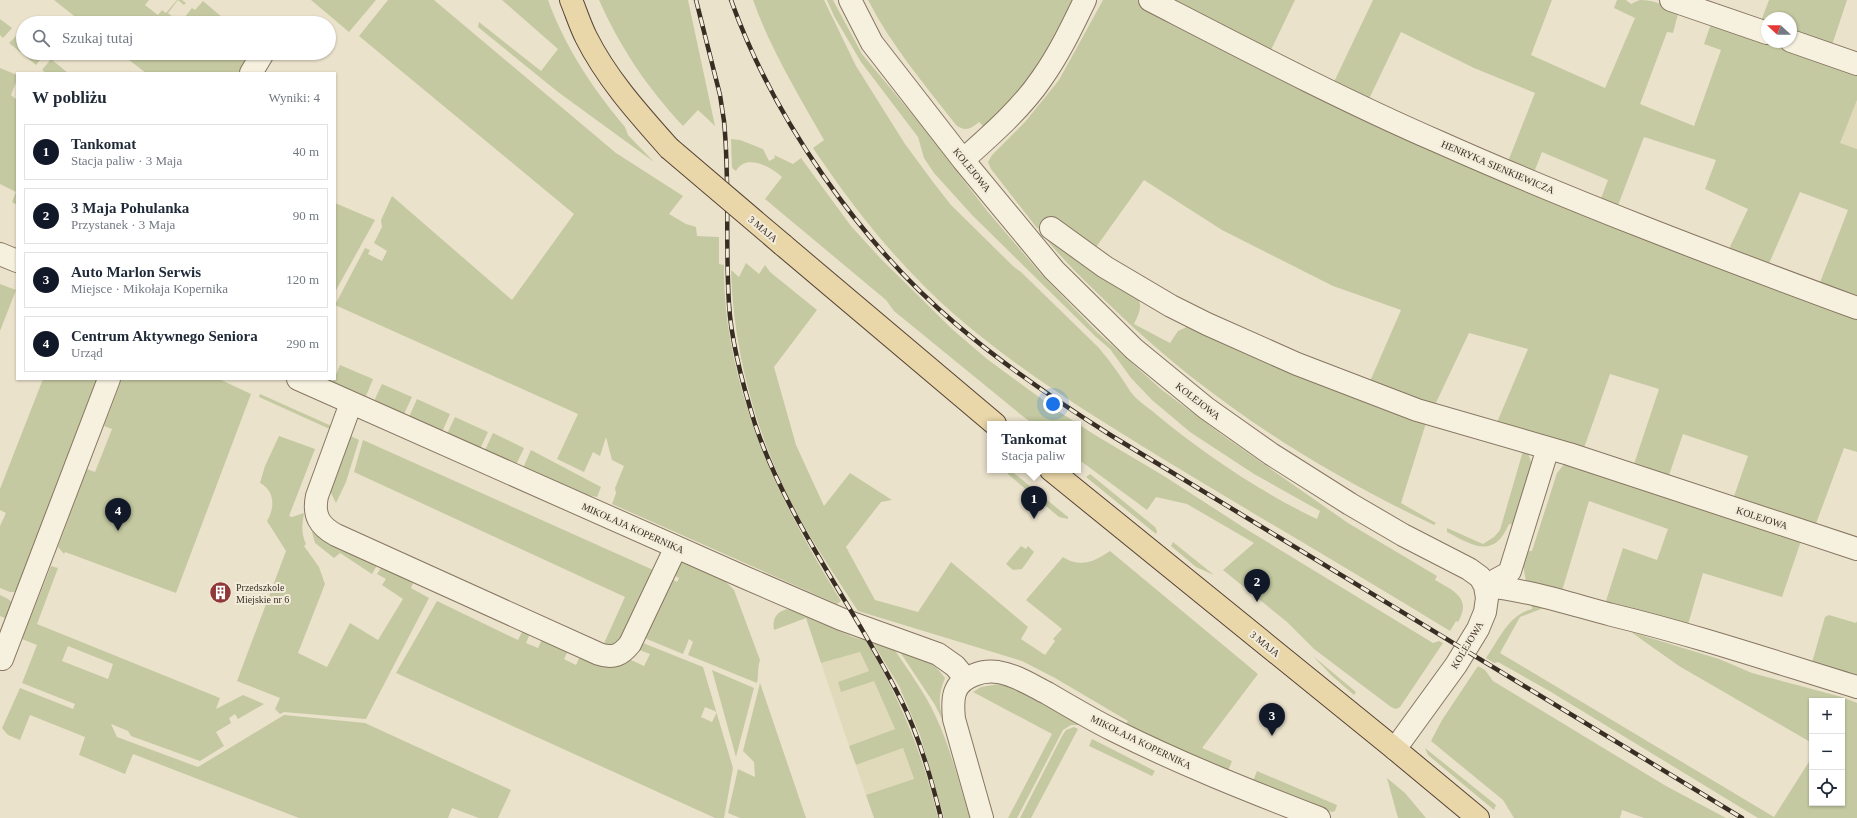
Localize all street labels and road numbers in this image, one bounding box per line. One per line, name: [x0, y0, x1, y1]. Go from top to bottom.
street label: HENRYKA SIENKIEWICZA: [1440, 138, 1557, 196]
street label: KOLEJOWA: [951, 146, 994, 195]
street label: 3 MAJA: [746, 214, 780, 245]
street label: KOLEJOWA: [1174, 380, 1223, 422]
street label: MIKOŁAJA KOPERNIKA: [580, 500, 687, 556]
street label: KOLEJOWA: [1735, 505, 1790, 532]
street label: KOLEJOWA: [1449, 619, 1486, 671]
street label: 3 MAJA: [1248, 629, 1283, 660]
street label: MIKOŁAJA KOPERNIKA: [1089, 713, 1194, 772]

